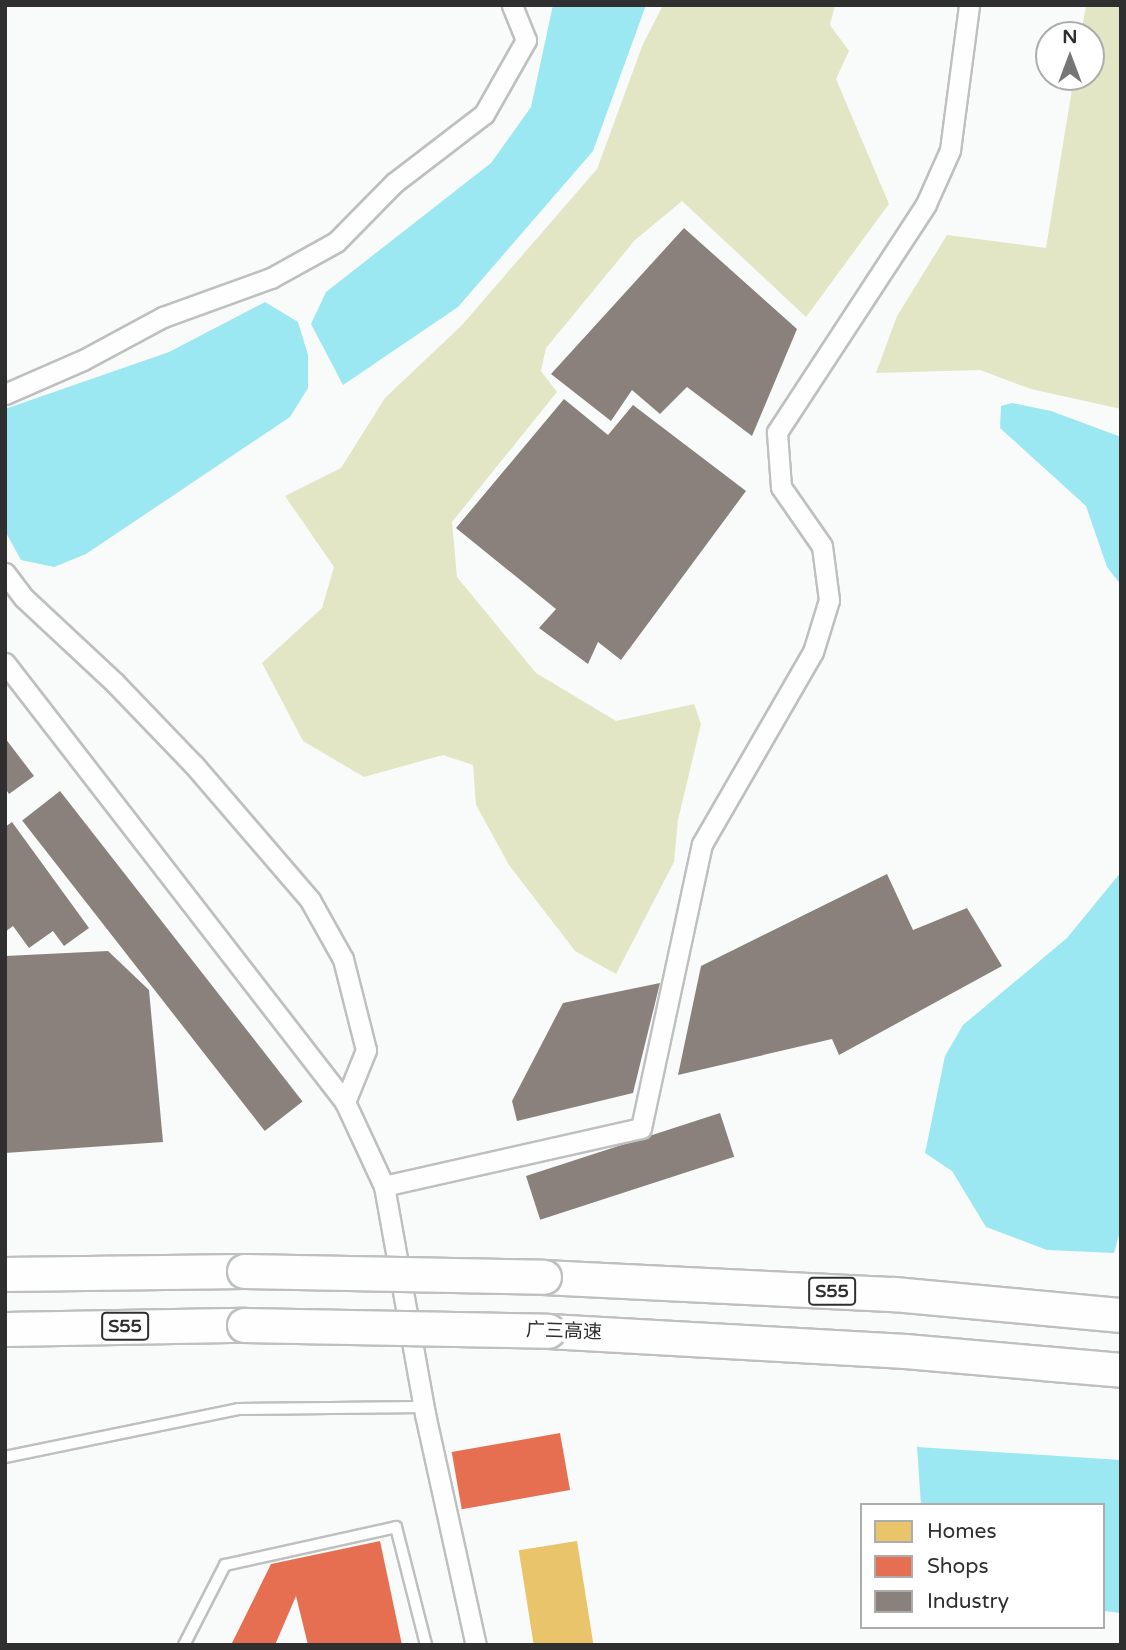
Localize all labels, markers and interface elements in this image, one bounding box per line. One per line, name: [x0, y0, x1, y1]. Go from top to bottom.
north arrow: [1035, 21, 1105, 91]
text: N: [1062, 26, 1078, 48]
road number: S55: [808, 1276, 856, 1306]
road number: S55: [100, 1311, 150, 1340]
street label: 广三高速: [526, 1319, 602, 1345]
legend: [860, 1503, 1105, 1629]
text: Homes: [927, 1519, 997, 1544]
text: Shops: [927, 1554, 989, 1579]
text: Industry: [927, 1589, 1009, 1614]

